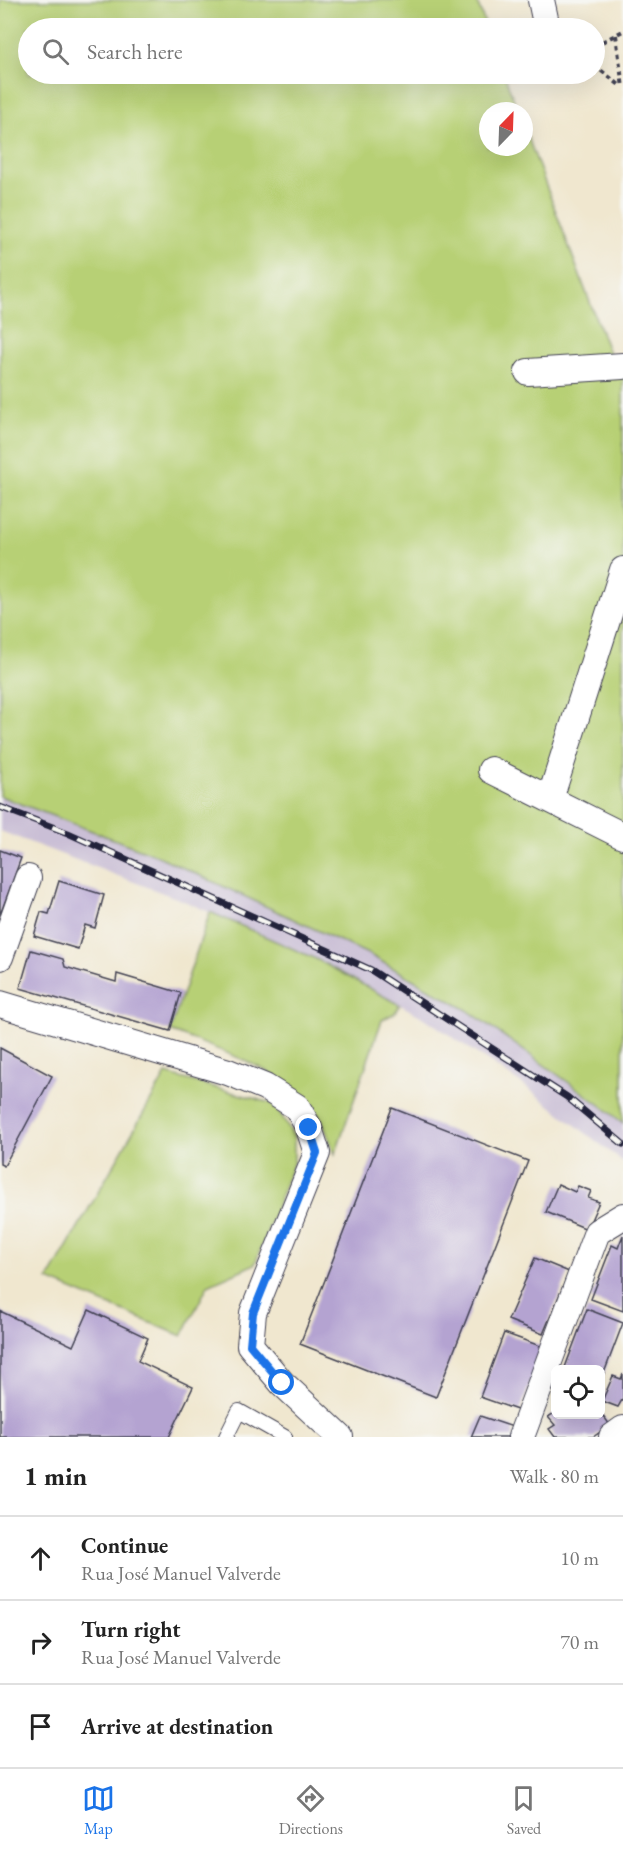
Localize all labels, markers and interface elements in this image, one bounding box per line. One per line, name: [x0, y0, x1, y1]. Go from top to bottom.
search box: [18, 18, 605, 84]
icon: search: [39, 35, 72, 68]
text: Search here: [87, 37, 182, 66]
north arrow: [479, 102, 533, 156]
route end: [295, 1114, 321, 1140]
map controls: [551, 1365, 605, 1419]
button: locate: [551, 1365, 605, 1419]
route start: [268, 1369, 294, 1395]
text: 1 min: [24, 1459, 87, 1493]
text: Walk · 80 m: [510, 1463, 599, 1489]
text: Continue: [81, 1531, 168, 1560]
icon: ahead: [24, 1542, 57, 1575]
text: 10 m: [560, 1545, 599, 1571]
text: Rua José Manuel Valverde: [81, 1560, 281, 1586]
text: Turn right: [81, 1615, 180, 1644]
icon: right: [24, 1626, 57, 1659]
text: 70 m: [560, 1629, 599, 1655]
text: Rua José Manuel Valverde: [81, 1644, 281, 1670]
icon: arrive: [24, 1710, 57, 1743]
text: Arrive at destination: [81, 1712, 273, 1741]
tab: Map: [82, 1782, 115, 1839]
tab: Directions: [279, 1782, 343, 1839]
tab: Saved: [507, 1782, 541, 1839]

